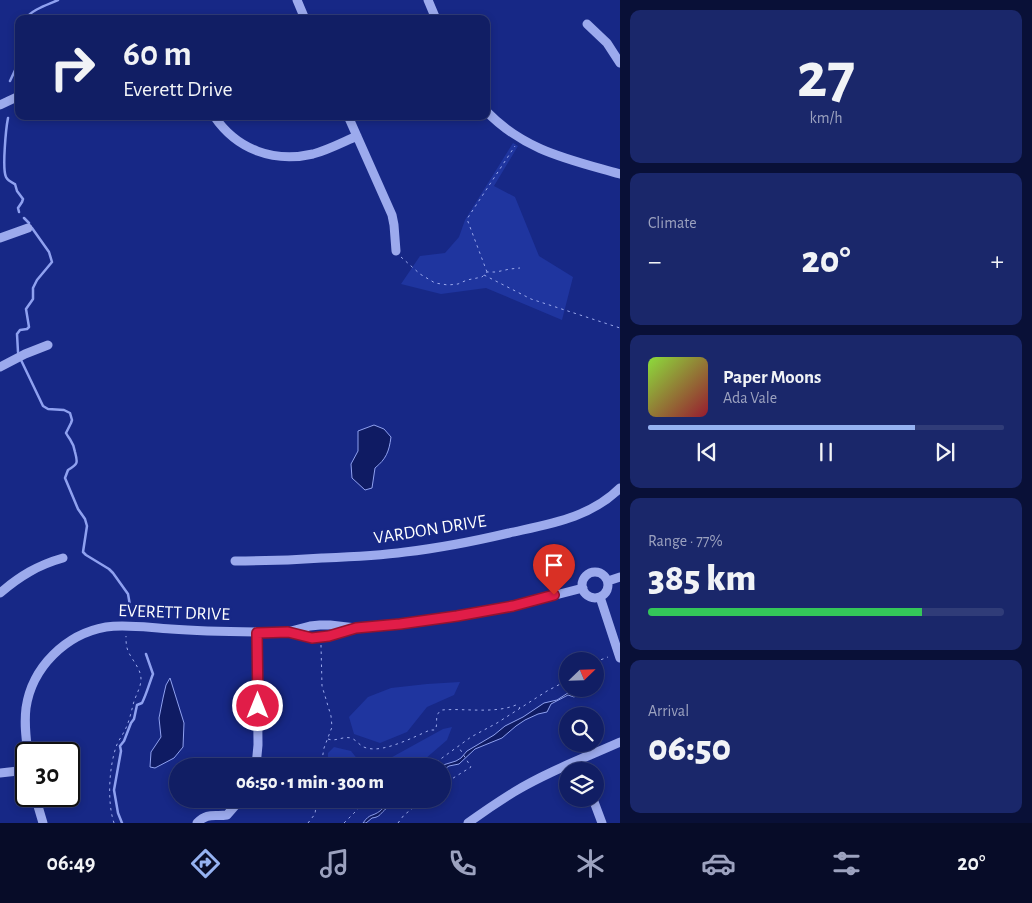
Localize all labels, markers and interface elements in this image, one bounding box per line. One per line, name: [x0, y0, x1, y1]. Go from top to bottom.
icon: right: [40, 35, 105, 100]
text: 60 m: [123, 37, 192, 72]
text: 27: [797, 44, 855, 109]
text: Everett Drive: [123, 78, 233, 100]
text: km/h: [809, 110, 843, 126]
text: Climate: [648, 215, 697, 231]
text: 20°: [802, 242, 850, 280]
text: −: [648, 248, 661, 276]
text: +: [991, 248, 1004, 276]
text: Paper Moons: [723, 368, 821, 387]
text: Ada Vale: [723, 390, 777, 406]
icon: previous: [693, 438, 721, 466]
icon: pause: [812, 438, 840, 466]
icon: next: [931, 438, 959, 466]
street label: VARDON DRIVE: [373, 512, 488, 548]
text: Range · 77%: [648, 533, 723, 549]
pin: [533, 544, 575, 595]
icon: arrive: [540, 551, 568, 579]
text: 385 km: [648, 560, 756, 598]
street label: EVERETT DRIVE: [118, 602, 230, 624]
north arrow: [559, 652, 604, 698]
map controls: [559, 652, 604, 807]
position arrow: [231, 679, 283, 731]
text: Arrival: [648, 703, 689, 719]
button: search: [559, 707, 604, 752]
text: 06:50: [648, 730, 731, 768]
speed limit sign: 30: [15, 742, 80, 807]
button: layers: [559, 762, 604, 807]
text: 06:50 · 1 min · 300 m: [236, 773, 384, 792]
icon: directions: [188, 846, 223, 881]
icon: music: [317, 846, 352, 881]
icon: phone: [445, 846, 480, 881]
icon: climate: [573, 846, 608, 881]
icon: car: [701, 846, 736, 881]
icon: filters: [829, 846, 864, 881]
text: 06:49: [47, 852, 95, 874]
text: 20°: [957, 852, 985, 874]

